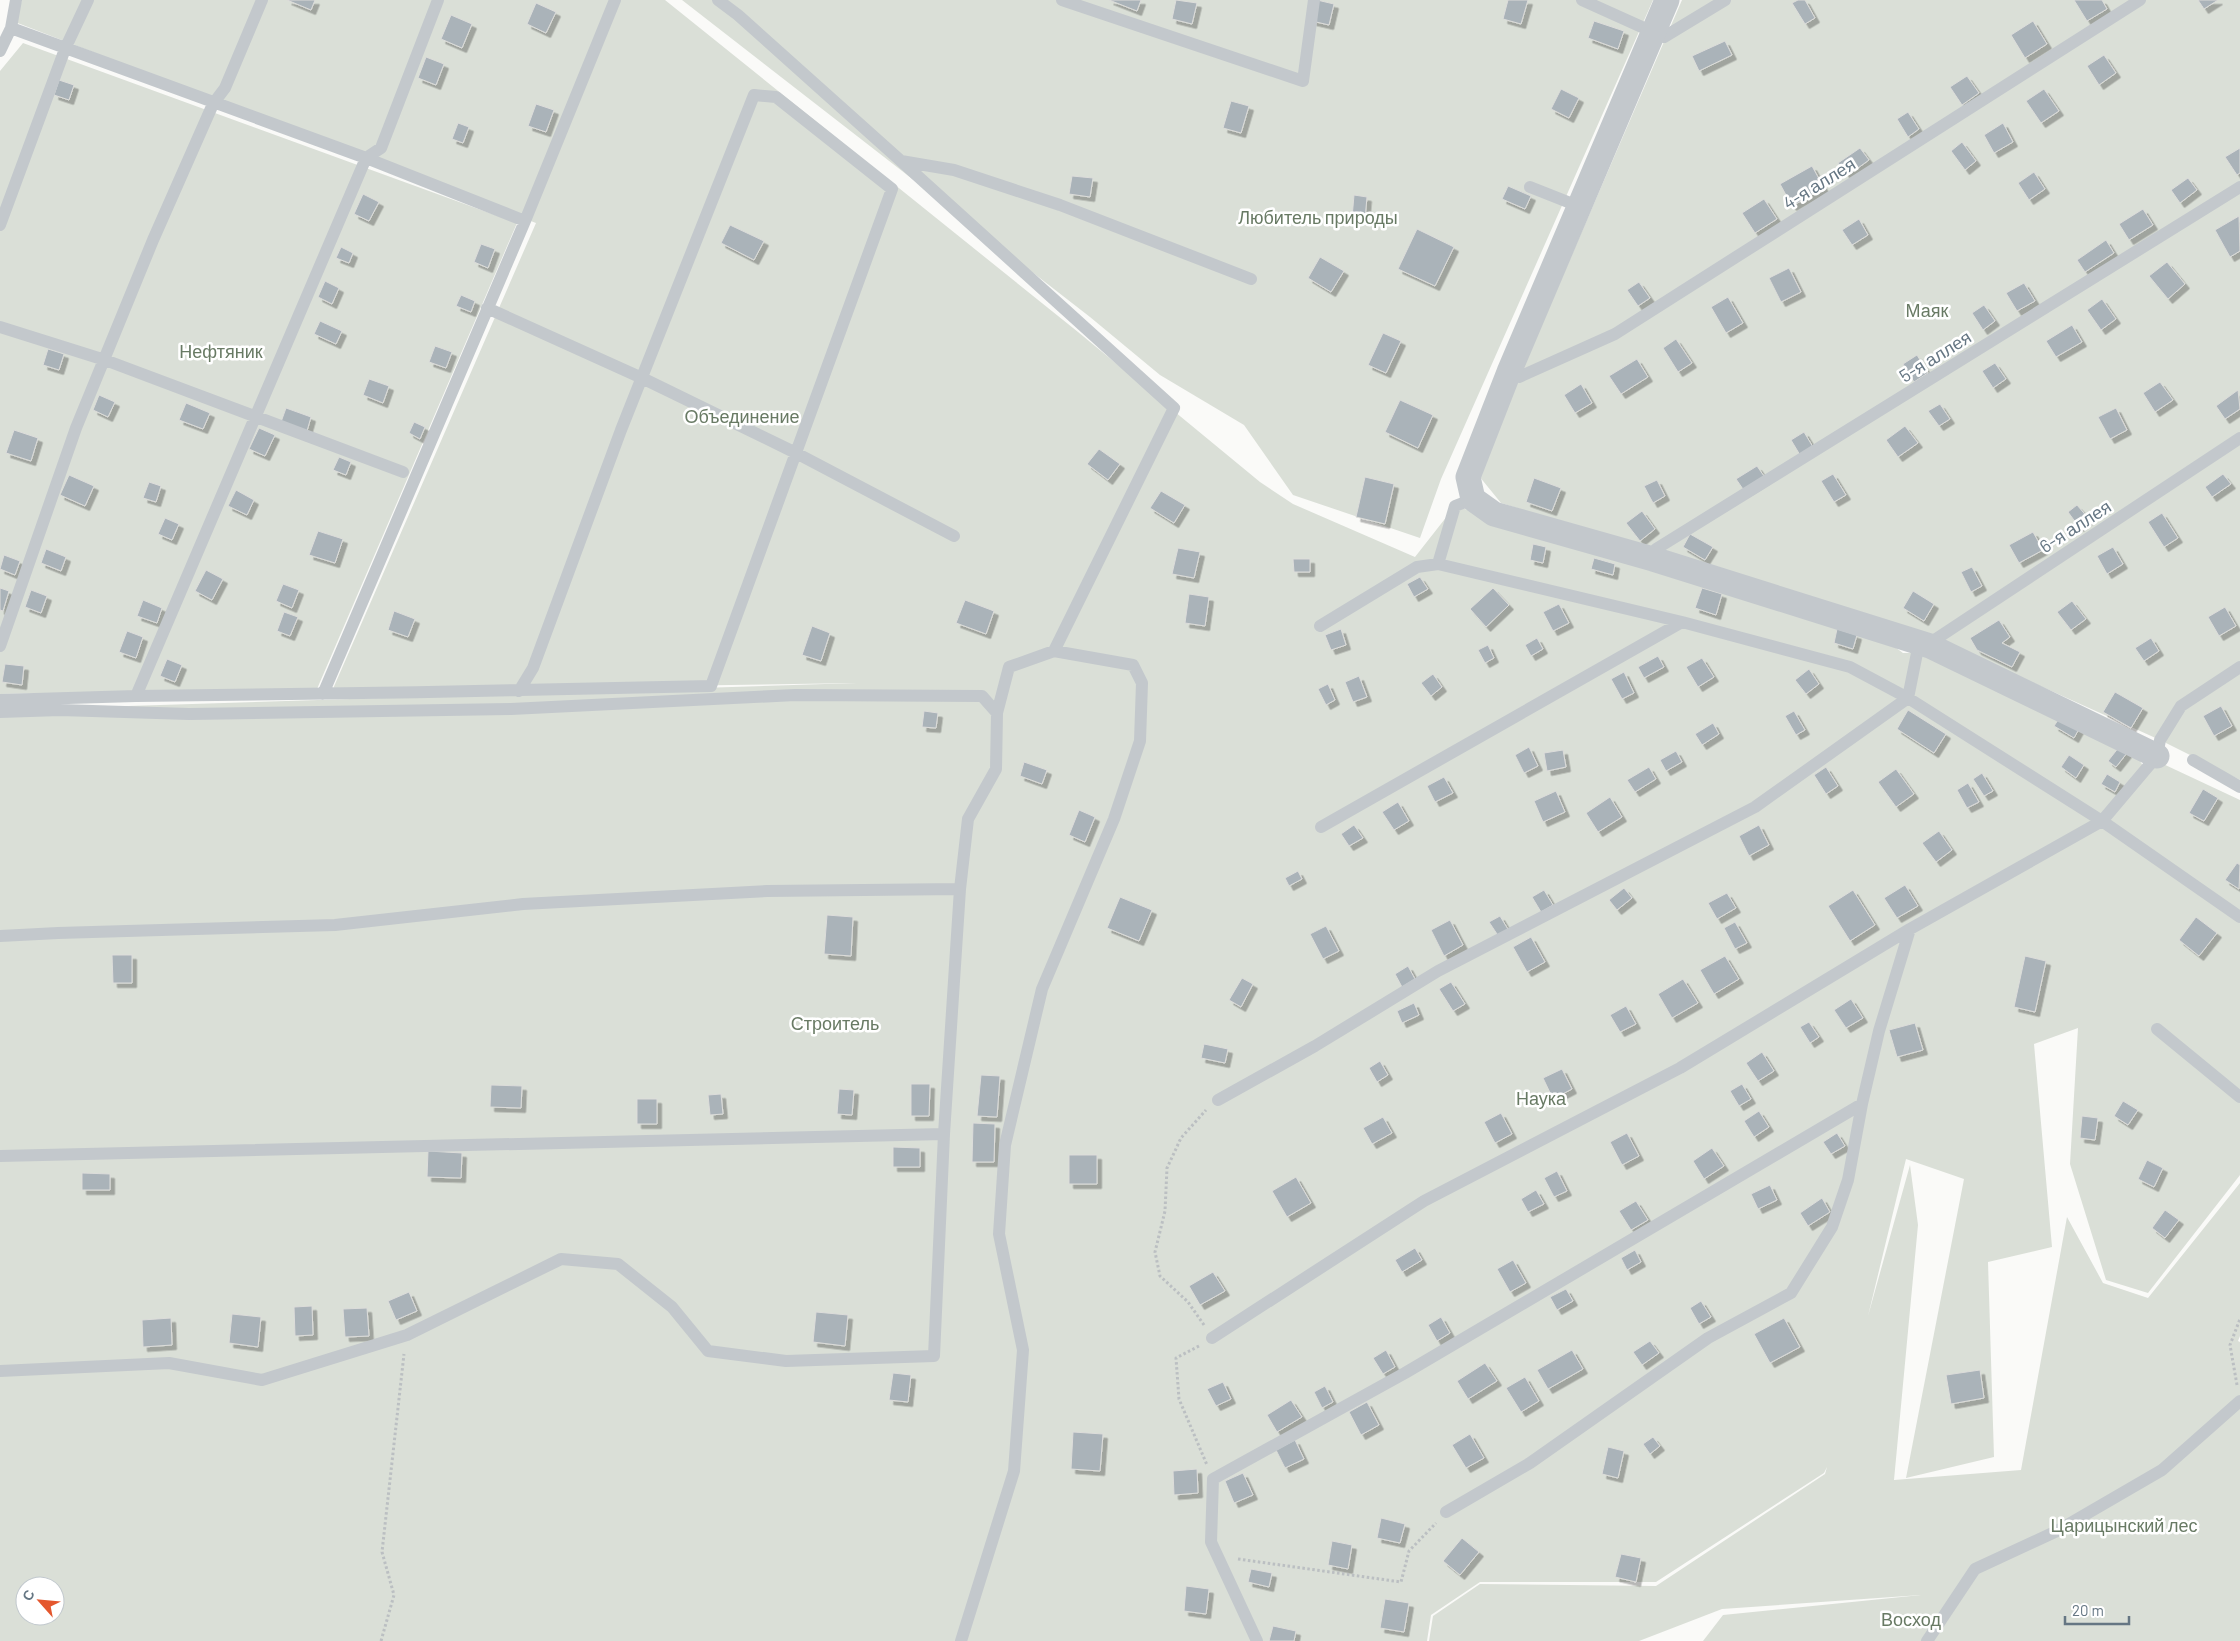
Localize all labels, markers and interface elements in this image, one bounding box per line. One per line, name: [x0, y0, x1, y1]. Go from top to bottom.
street label: 4-я аллея: [1779, 152, 1859, 214]
park label: Любитель природы: [1238, 206, 1398, 228]
park label: Маяк: [1906, 299, 1949, 321]
street label: 5-я аллея: [1895, 325, 1975, 387]
park label: Нефтяник: [179, 340, 263, 362]
park label: Объединение: [684, 405, 800, 427]
street label: 6-я аллея: [2035, 495, 2115, 557]
park label: Строитель: [791, 1012, 879, 1034]
park label: Наука: [1516, 1087, 1567, 1109]
park label: Царицынский лес: [2050, 1514, 2198, 1536]
north arrow: [15, 1576, 65, 1626]
text: С: [18, 1587, 38, 1603]
scale bar: [2065, 1594, 2129, 1626]
text: 20 m: [2072, 1601, 2104, 1619]
park label: Восход: [1881, 1608, 1941, 1630]

